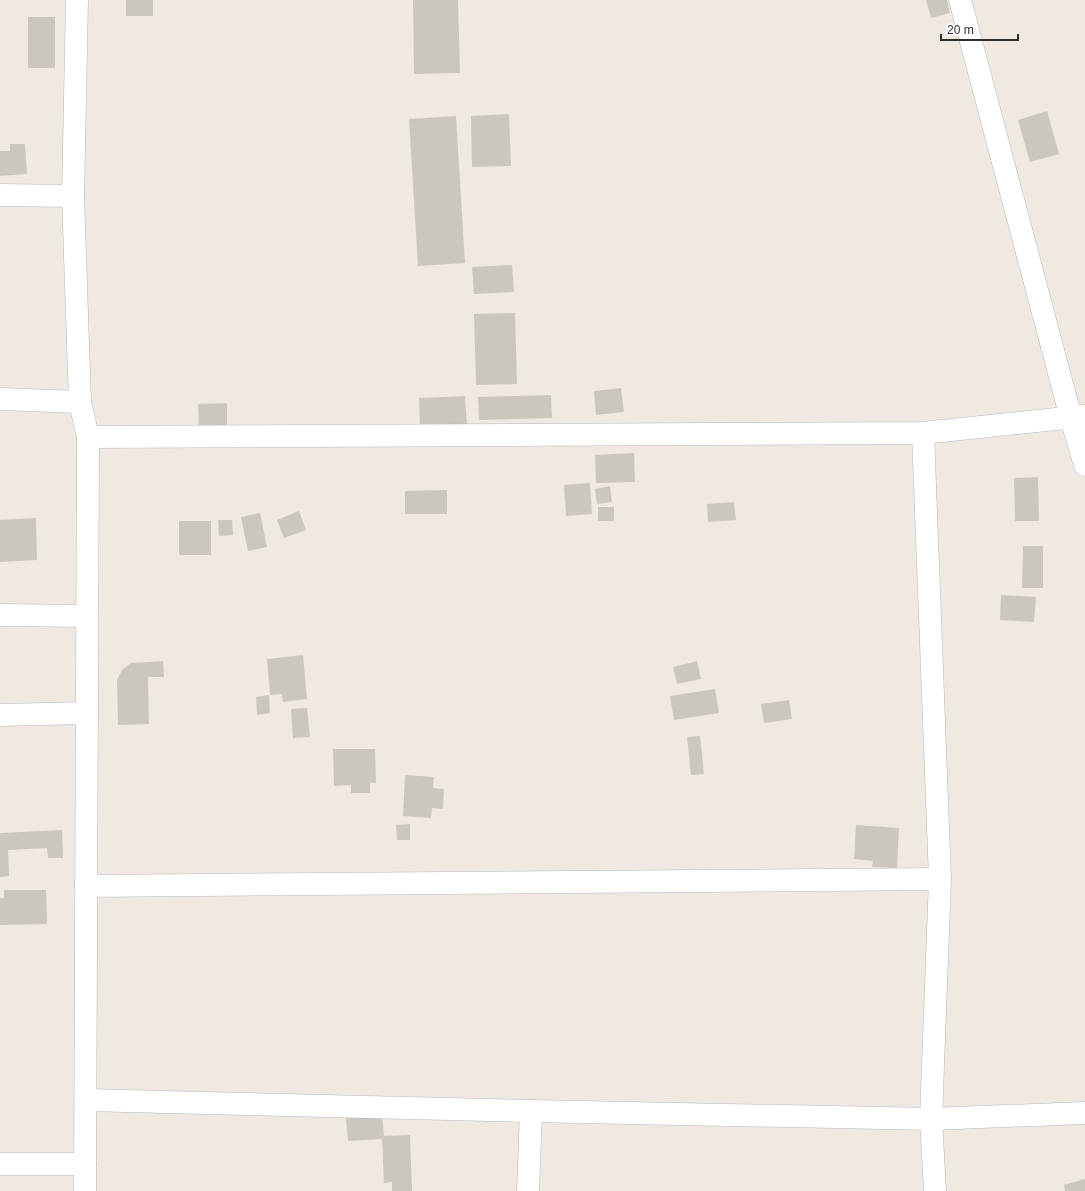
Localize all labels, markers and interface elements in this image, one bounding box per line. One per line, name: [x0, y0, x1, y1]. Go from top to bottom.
scale bar: [941, 16, 1018, 42]
text: 20 m: [947, 23, 974, 37]

